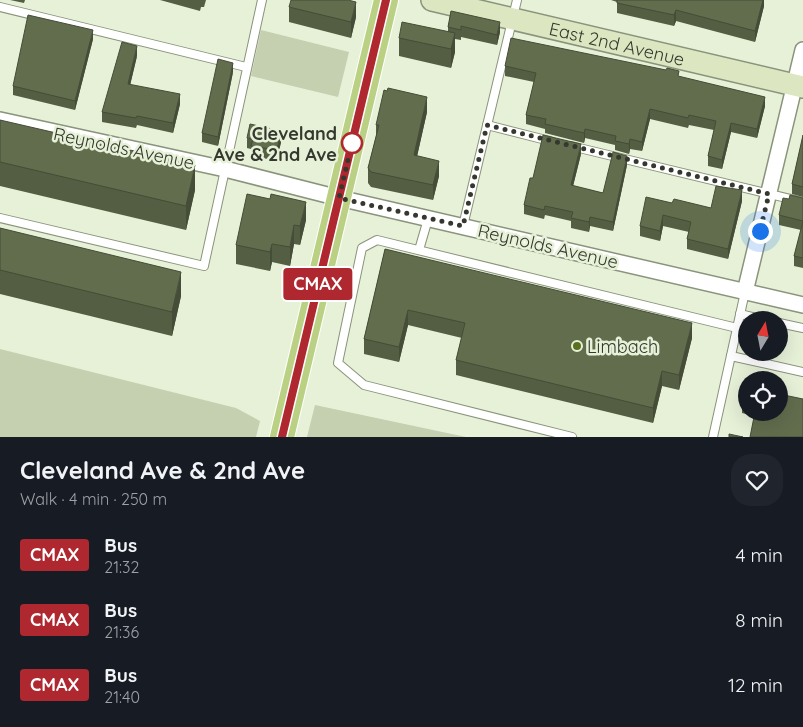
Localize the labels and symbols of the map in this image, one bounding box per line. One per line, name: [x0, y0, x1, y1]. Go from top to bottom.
street label: East 2nd Avenue: [547, 16, 687, 70]
street label: Reynolds Avenue: [52, 122, 196, 174]
place label: Cleveland Ave & 2nd Ave: [214, 122, 337, 166]
marker: Cleveland Ave & 2nd Ave: [341, 132, 363, 154]
street label: Reynolds Avenue: [476, 219, 620, 273]
your location: [748, 219, 773, 244]
line badge: CMAX: [283, 268, 353, 300]
north arrow: [738, 311, 788, 361]
place label: Limbach: [587, 335, 658, 358]
marker: Limbach: [571, 340, 583, 352]

